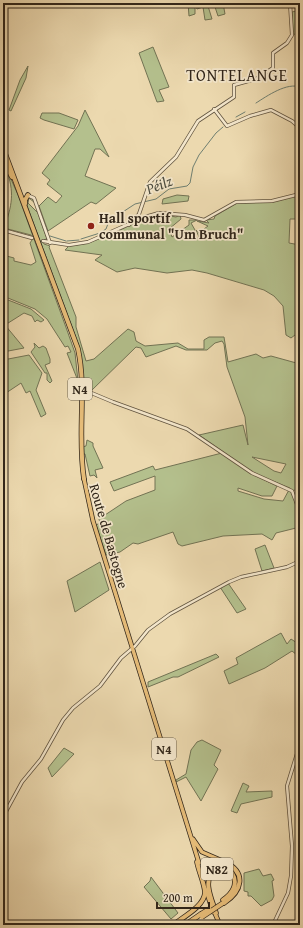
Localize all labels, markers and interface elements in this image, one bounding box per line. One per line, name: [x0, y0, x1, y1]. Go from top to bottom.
district label: TONTELANGE: [186, 63, 288, 87]
water label: Péilz: [142, 170, 175, 199]
place label: Hall sportif communal "Um Bruch": [99, 208, 244, 244]
marker: Hall sportif communal "Um Bruch": [86, 221, 96, 231]
road number: N4: [68, 378, 92, 400]
street label: Route de Bastogne: [84, 481, 134, 591]
road number: N4: [152, 738, 176, 760]
road number: N82: [201, 858, 233, 880]
scale bar: [157, 884, 209, 910]
text: 200 m: [163, 889, 193, 906]

